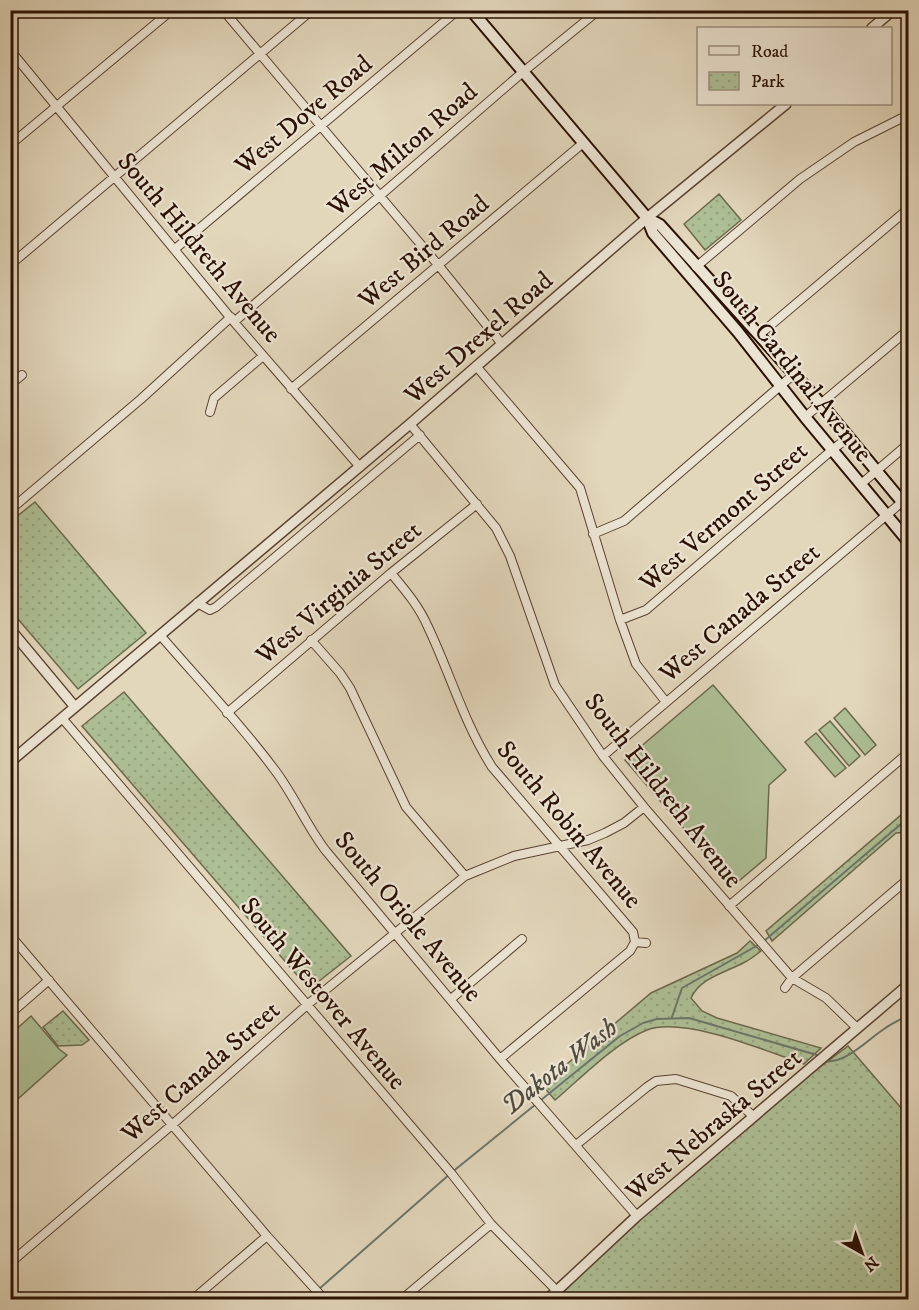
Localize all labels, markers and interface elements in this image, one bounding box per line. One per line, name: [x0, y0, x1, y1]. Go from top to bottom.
legend: [697, 27, 892, 105]
text: Road: [751, 41, 788, 63]
street label: West Dove Road: [228, 48, 380, 183]
text: Park: [751, 71, 785, 93]
street label: West Milton Road: [320, 76, 485, 225]
street label: South Hildreth Avenue: [110, 146, 288, 350]
street label: West Bird Road: [351, 188, 496, 317]
street label: South Cardinal Avenue: [704, 264, 879, 469]
street label: West Drexel Road: [397, 265, 560, 412]
street label: West Vermont Street: [632, 435, 815, 600]
street label: West Virginia Street: [249, 514, 429, 673]
street label: West Canada Street: [652, 536, 827, 691]
street label: South Hildreth Avenue: [576, 687, 749, 895]
street label: South Robin Avenue: [489, 734, 649, 916]
street label: South Oriole Avenue: [327, 825, 489, 1009]
street label: South Westover Avenue: [233, 891, 413, 1097]
street label: West Canada Street: [114, 994, 287, 1151]
water label: Dakota Wash: [495, 1011, 625, 1123]
street label: West Nebraska Street: [618, 1042, 809, 1209]
north arrow: [832, 1223, 892, 1283]
text: N: [860, 1252, 882, 1276]

